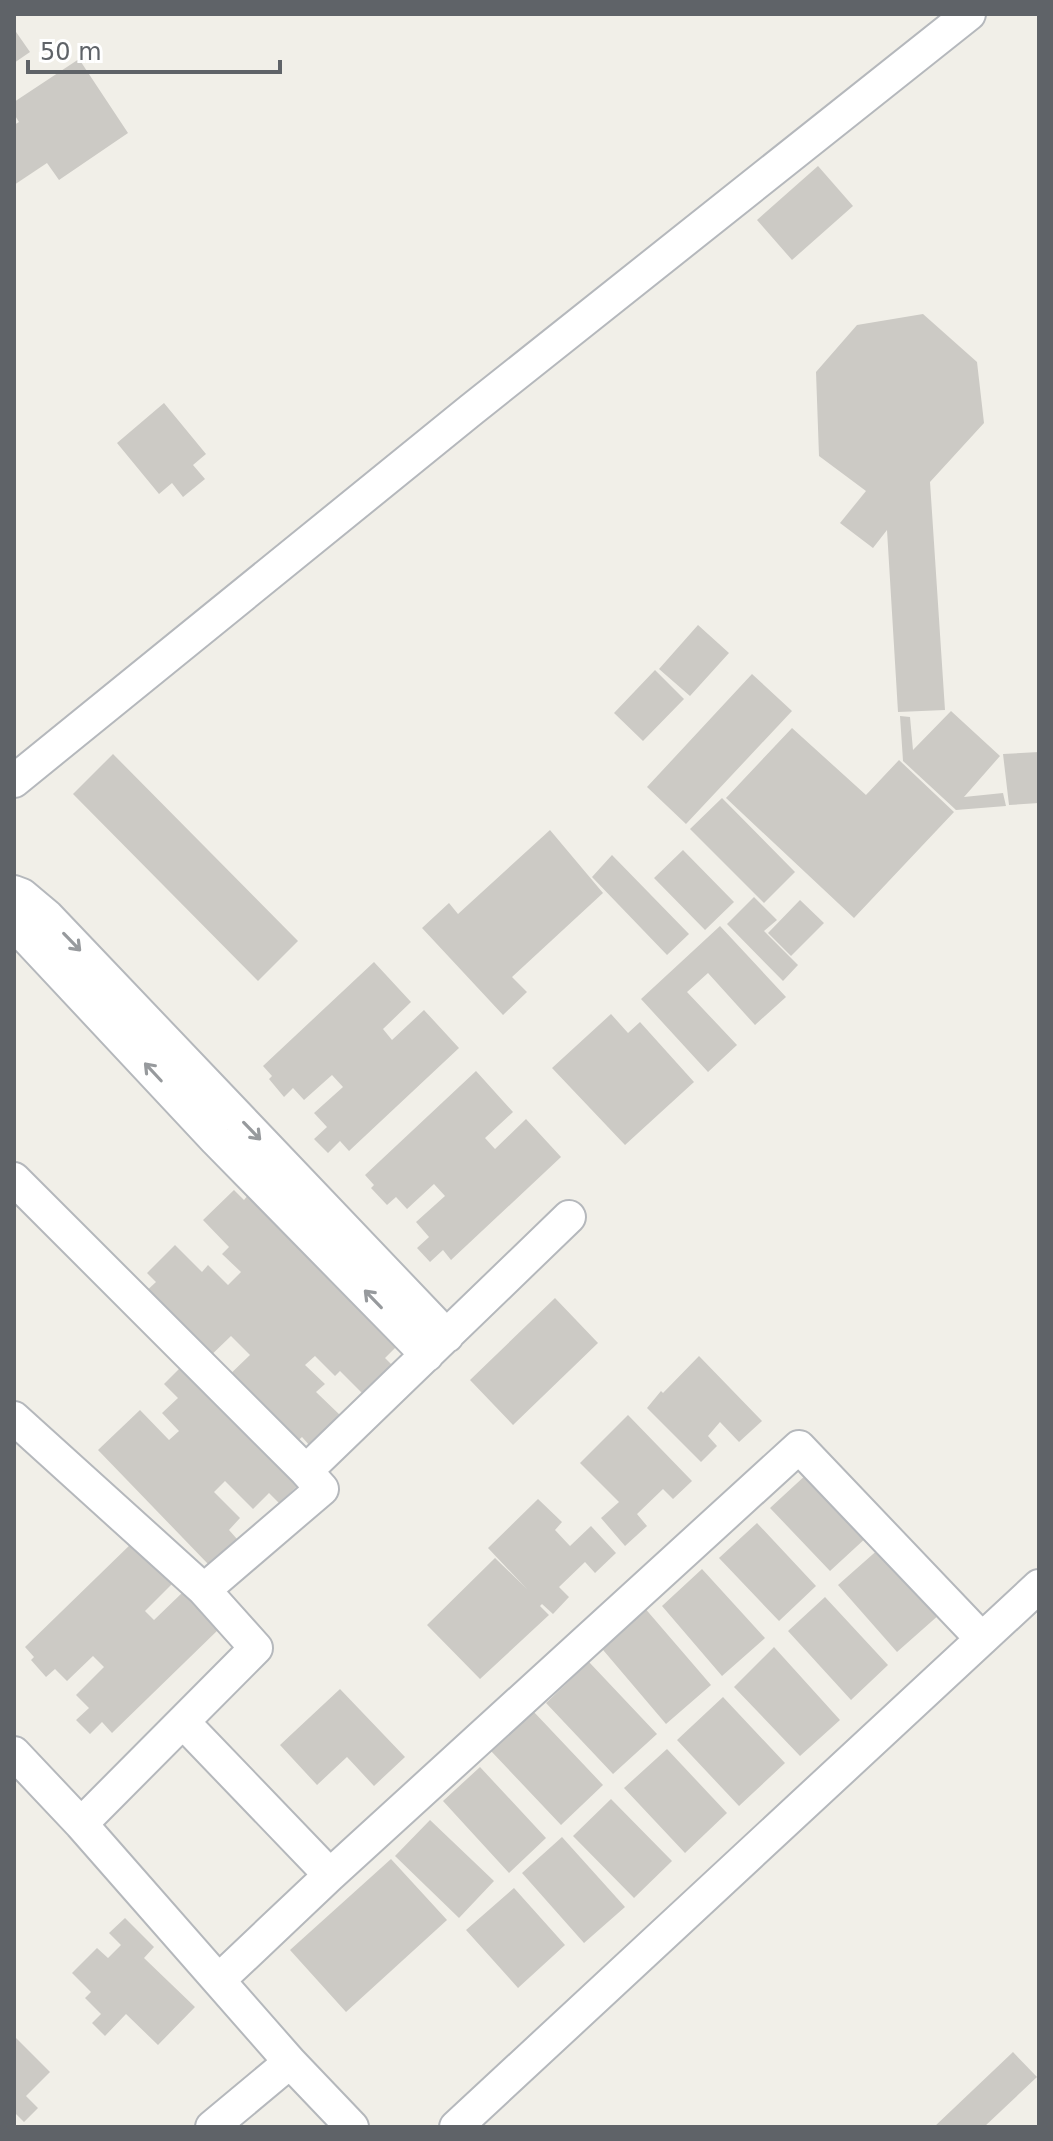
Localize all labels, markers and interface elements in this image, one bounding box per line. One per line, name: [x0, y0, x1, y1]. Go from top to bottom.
scale bar: [28, 24, 280, 74]
text: 50 m: [40, 38, 102, 66]
one-way arrow: [63, 932, 82, 952]
one-way arrow: [143, 1062, 162, 1082]
one-way arrow: [242, 1120, 260, 1140]
one-way arrow: [363, 1289, 382, 1309]

